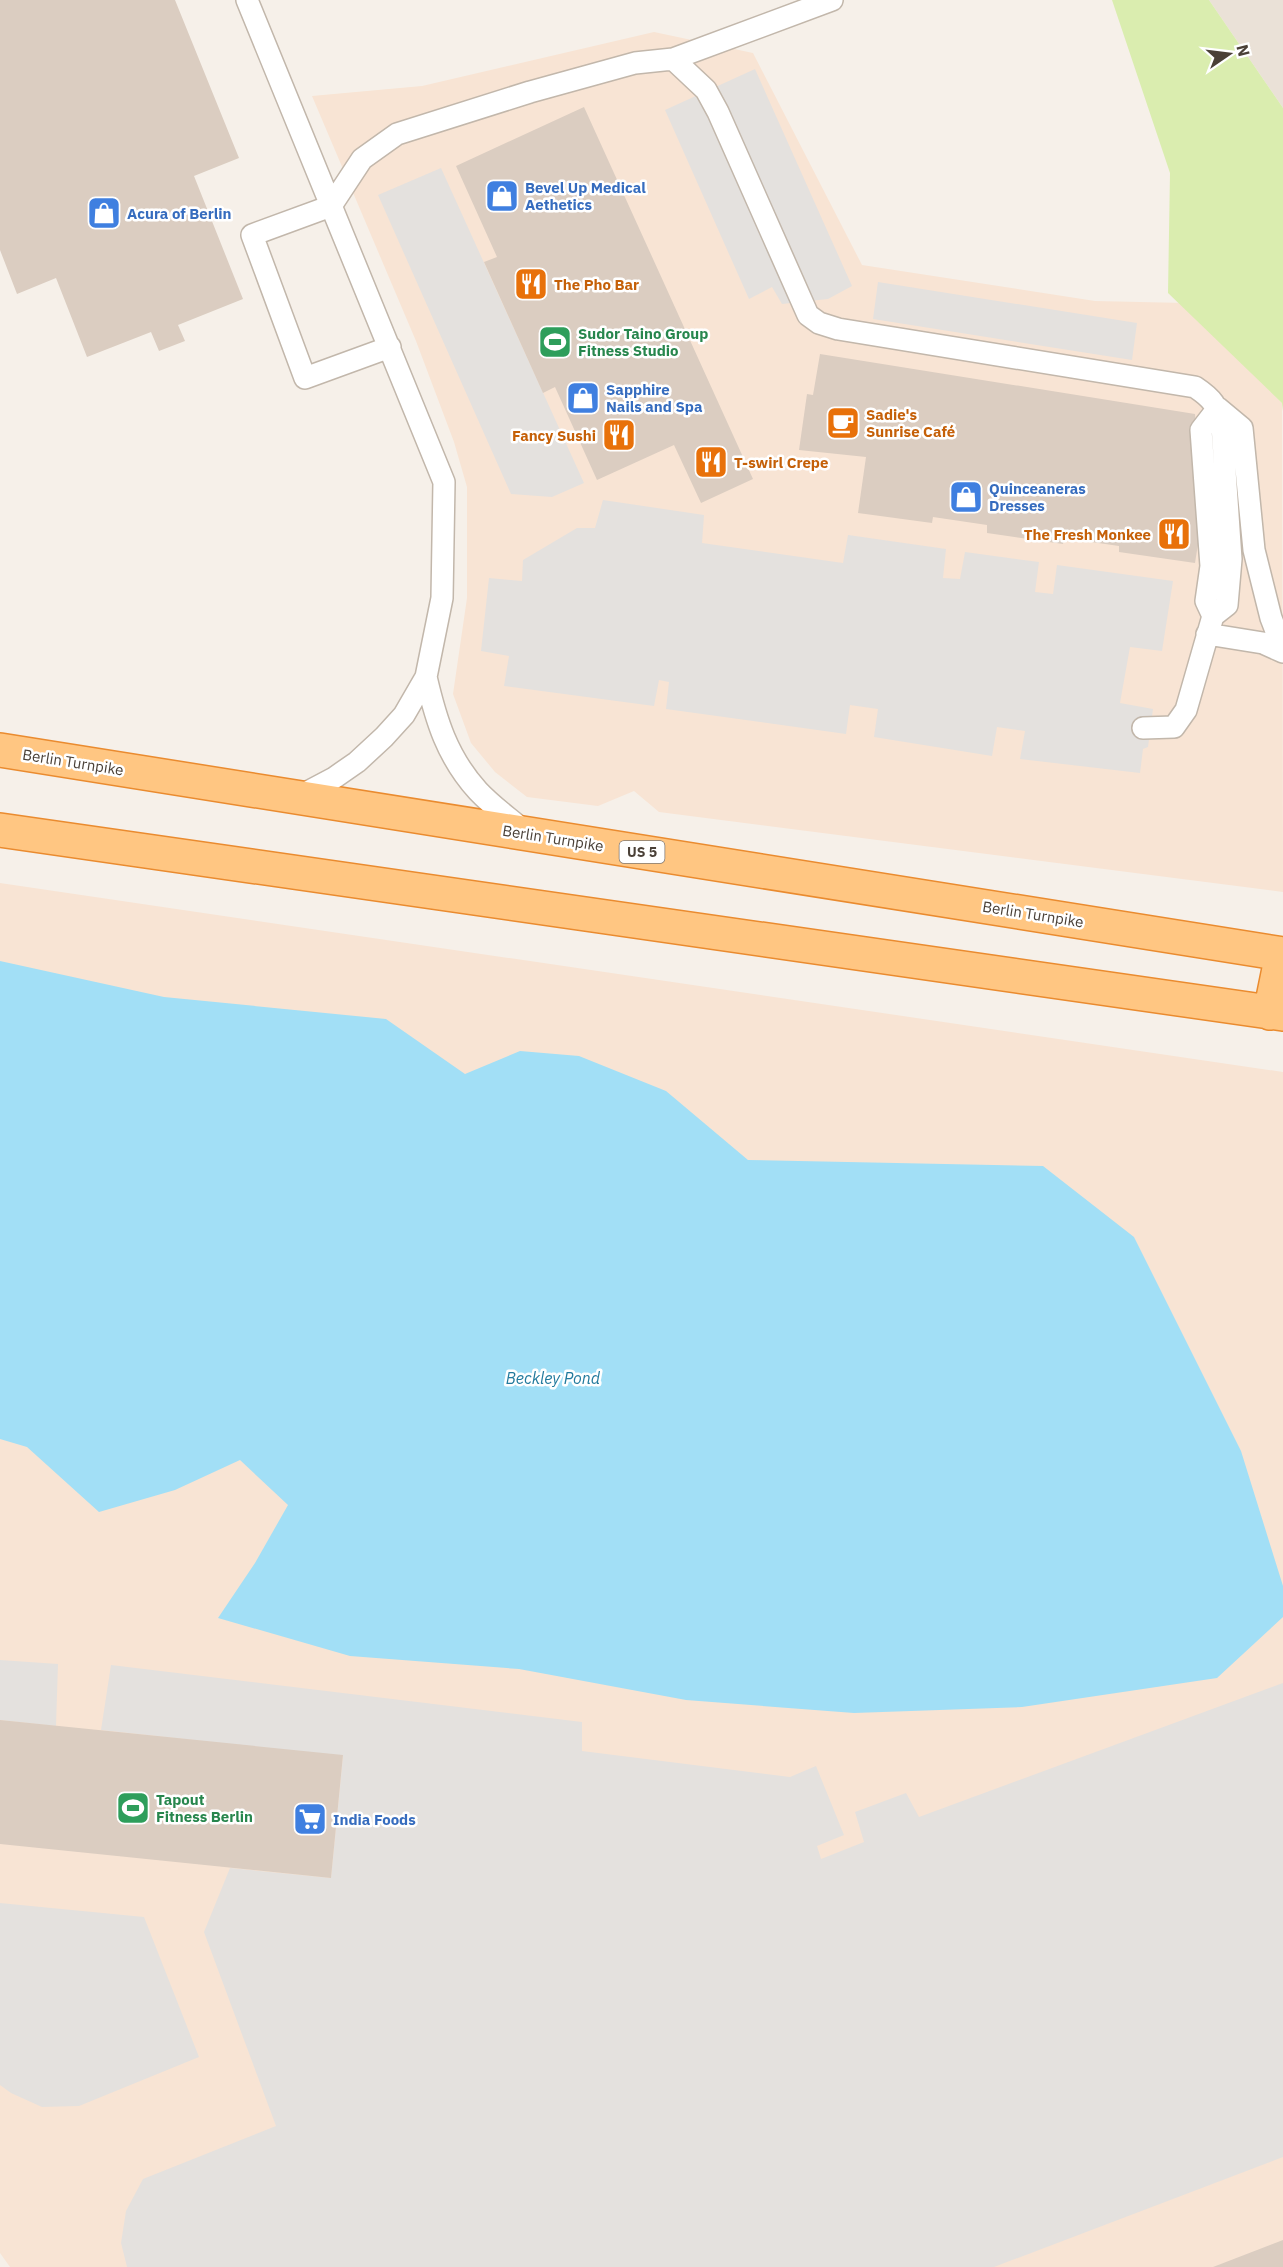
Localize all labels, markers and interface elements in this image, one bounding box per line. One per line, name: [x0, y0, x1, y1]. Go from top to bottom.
north arrow: [1199, 24, 1259, 84]
text: N: [1232, 42, 1255, 58]
shop icon: Bevel Up Medical Aethetics: [484, 178, 520, 214]
place label: Bevel Up Medical Aethetics: [525, 178, 646, 214]
shop icon: Acura of Berlin: [86, 195, 122, 231]
place label: Acura of Berlin: [127, 204, 232, 223]
restaurant icon: The Pho Bar: [513, 266, 549, 302]
place label: The Pho Bar: [554, 275, 639, 294]
sports icon: Sudor Taino Group Fitness Studio: [537, 324, 573, 360]
place label: Sudor Taino Group Fitness Studio: [578, 324, 708, 360]
shop icon: Sapphire Nails and Spa: [565, 380, 601, 416]
place label: Sapphire Nails and Spa: [606, 380, 703, 416]
cafe icon: Sadie's Sunrise Café: [825, 405, 861, 441]
place label: Sadie's Sunrise Café: [866, 405, 955, 441]
restaurant icon: Fancy Sushi: [601, 417, 637, 453]
place label: Fancy Sushi: [512, 426, 596, 445]
restaurant icon: T-swirl Crepe: [693, 444, 729, 480]
place label: T-swirl Crepe: [734, 453, 828, 472]
shop icon: Quinceaneras Dresses: [948, 479, 984, 515]
place label: Quinceaneras Dresses: [989, 479, 1086, 515]
restaurant icon: The Fresh Monkee: [1156, 516, 1192, 552]
place label: The Fresh Monkee: [1024, 525, 1151, 544]
street label: Berlin Turnpike: [21, 745, 125, 779]
street label: Berlin Turnpike: [501, 821, 605, 855]
road number: US 5: [620, 841, 664, 863]
street label: Berlin Turnpike: [981, 897, 1085, 931]
water label: Beckley Pond: [506, 1368, 601, 1388]
sports icon: Tapout Fitness Berlin: [115, 1790, 151, 1826]
place label: Tapout Fitness Berlin: [156, 1790, 253, 1826]
supermarket icon: India Foods: [292, 1801, 328, 1837]
place label: India Foods: [333, 1810, 416, 1829]

